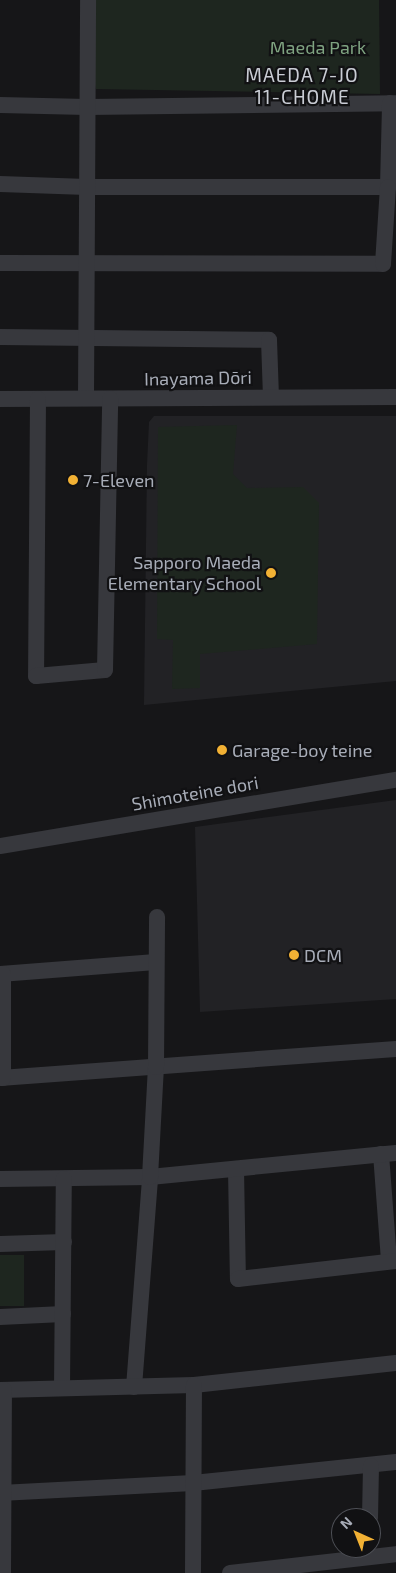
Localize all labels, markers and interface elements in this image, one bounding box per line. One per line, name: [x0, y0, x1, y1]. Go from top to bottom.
park label: Maeda Park: [270, 36, 366, 58]
district label: MAEDA 7-JO 11-CHOME: [244, 64, 360, 108]
street label: Inayama Dōri: [144, 366, 252, 390]
place label: 7-Eleven: [83, 469, 155, 491]
marker: 7-Eleven: [67, 474, 79, 486]
place label: Sapporo Maeda Elementary School: [107, 552, 261, 594]
marker: Sapporo Maeda Elementary School: [265, 567, 277, 579]
place label: Garage-boy teine: [232, 739, 373, 761]
marker: Garage-boy teine: [216, 744, 228, 756]
street label: Shimoteine dori: [130, 771, 260, 815]
place label: DCM: [304, 944, 342, 966]
marker: DCM: [288, 949, 300, 961]
north arrow: [331, 1508, 381, 1558]
text: N: [336, 1513, 355, 1532]

